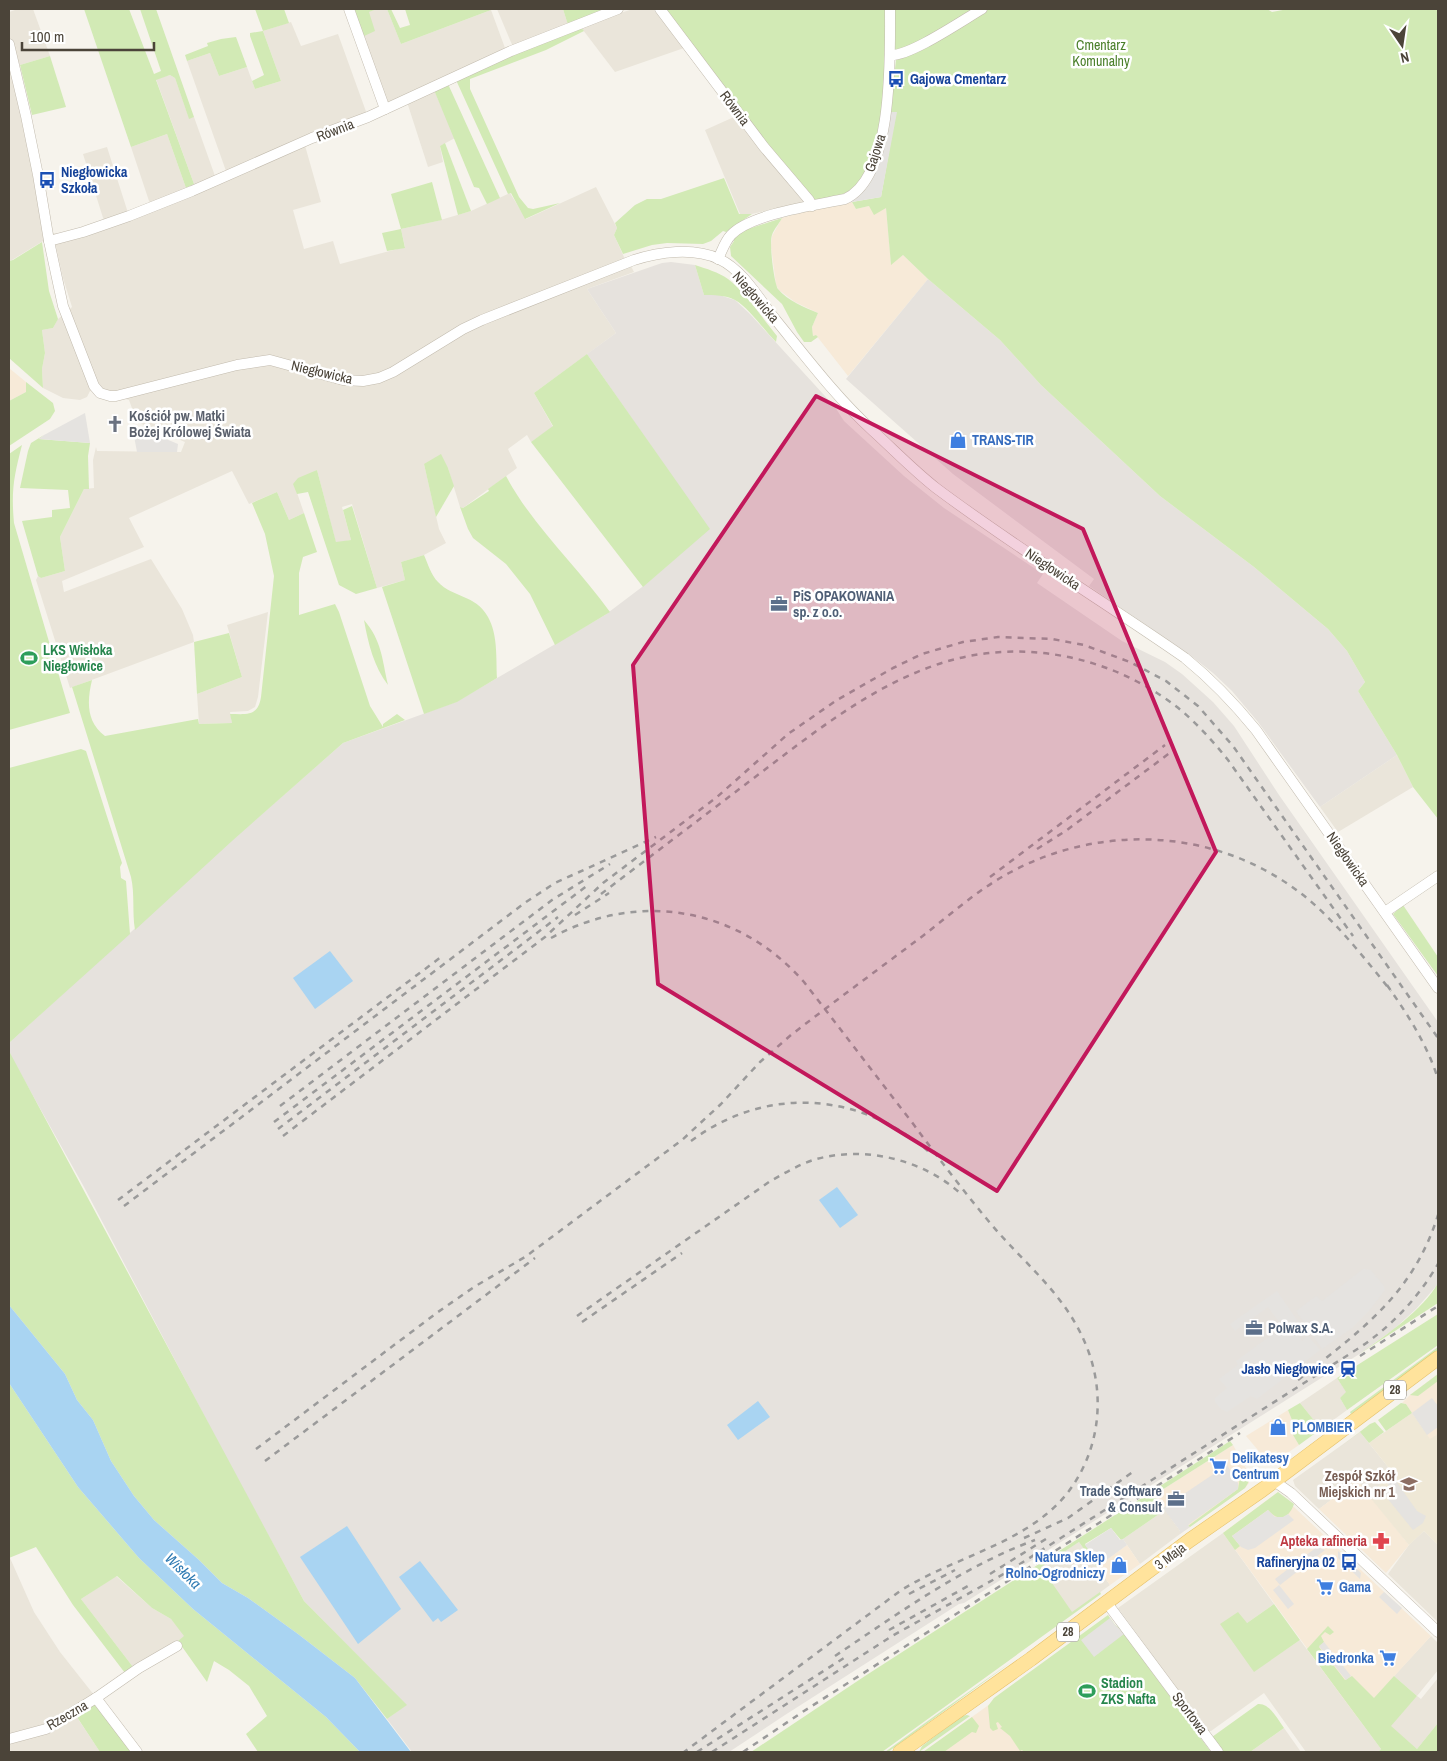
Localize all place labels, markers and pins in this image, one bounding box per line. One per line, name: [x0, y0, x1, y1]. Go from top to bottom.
bus stop icon: Gajowa Cmentarz: [886, 69, 906, 89]
place label: Gajowa Cmentarz: [910, 70, 1007, 88]
place label: Niegłowicka Szkoła: [61, 163, 128, 197]
bus stop icon: Niegłowicka Szkoła: [37, 170, 57, 190]
place label: Kościół pw. Matki Bożej Królowej Świata: [129, 407, 251, 441]
church icon: Kościół pw. Matki Bożej Królowej Świata: [105, 414, 125, 434]
shop icon: TRANS-TIR: [948, 430, 968, 450]
place label: TRANS-TIR: [972, 431, 1035, 449]
place label: PiS OPAKOWANIA sp. z o.o.: [793, 587, 895, 621]
office icon: PiS OPAKOWANIA sp. z o.o.: [769, 594, 789, 614]
place label: LKS Wisłoka Niegłowice: [43, 641, 113, 675]
sports icon: LKS Wisłoka Niegłowice: [19, 648, 39, 668]
office icon: Polwax S.A.: [1244, 1318, 1264, 1338]
place label: Polwax S.A.: [1268, 1319, 1333, 1337]
station icon: Jasło Niegłowice: [1338, 1359, 1358, 1379]
place label: Jasło Niegłowice: [1241, 1360, 1334, 1378]
shop icon: PLOMBIER: [1268, 1417, 1288, 1437]
place label: PLOMBIER: [1292, 1418, 1353, 1436]
place label: Delikatesy Centrum: [1232, 1449, 1289, 1483]
supermarket icon: Delikatesy Centrum: [1208, 1456, 1228, 1476]
place label: Zespół Szkół Miejskich nr 1: [1319, 1467, 1396, 1501]
school or university icon: Zespół Szkół Miejskich nr 1: [1399, 1474, 1419, 1494]
place label: Trade Software & Consult: [1080, 1482, 1162, 1516]
office icon: Trade Software & Consult: [1166, 1489, 1186, 1509]
pharmacy icon: Apteka rafineria: [1371, 1531, 1391, 1551]
place label: Apteka rafineria: [1280, 1532, 1368, 1550]
place label: Natura Sklep Rolno-Ogrodniczy: [1006, 1548, 1106, 1582]
bus stop icon: Rafineryjna 02: [1339, 1552, 1359, 1572]
place label: Rafineryjna 02: [1257, 1553, 1335, 1571]
shop icon: Natura Sklep Rolno-Ogrodniczy: [1109, 1555, 1129, 1575]
supermarket icon: Gama: [1315, 1577, 1335, 1597]
place label: Gama: [1339, 1578, 1372, 1596]
supermarket icon: Biedronka: [1378, 1648, 1398, 1668]
place label: Biedronka: [1318, 1649, 1375, 1667]
place label: Stadion ZKS Nafta: [1101, 1674, 1156, 1708]
sports icon: Stadion ZKS Nafta: [1077, 1681, 1097, 1701]

